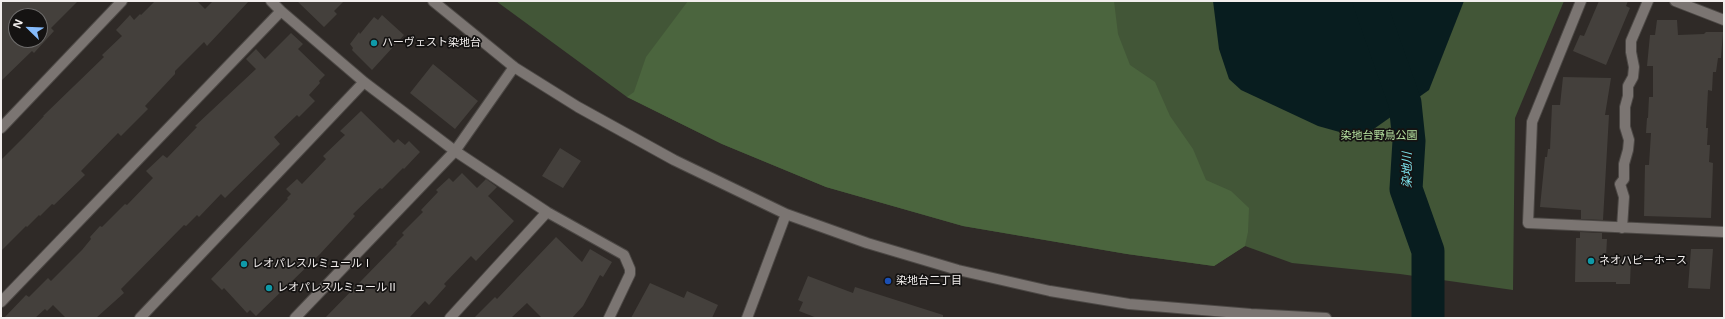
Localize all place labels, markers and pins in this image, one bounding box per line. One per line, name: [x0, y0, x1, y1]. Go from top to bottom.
place label: ハーヴェスト染地台: [382, 36, 481, 50]
marker: ハーヴェスト染地台: [369, 38, 379, 48]
place label: ネオハピーホース: [1599, 254, 1687, 268]
marker: ネオハピーホース: [1586, 256, 1596, 266]
place label: レオパレスルミュールⅠ: [252, 257, 373, 271]
marker: レオパレスルミュールⅠ: [239, 259, 249, 269]
place label: 染地台二丁目: [896, 274, 962, 288]
marker: 染地台二丁目: [883, 276, 893, 286]
place label: レオパレスルミュールⅡ: [277, 281, 398, 295]
marker: レオパレスルミュールⅡ: [264, 283, 274, 293]

